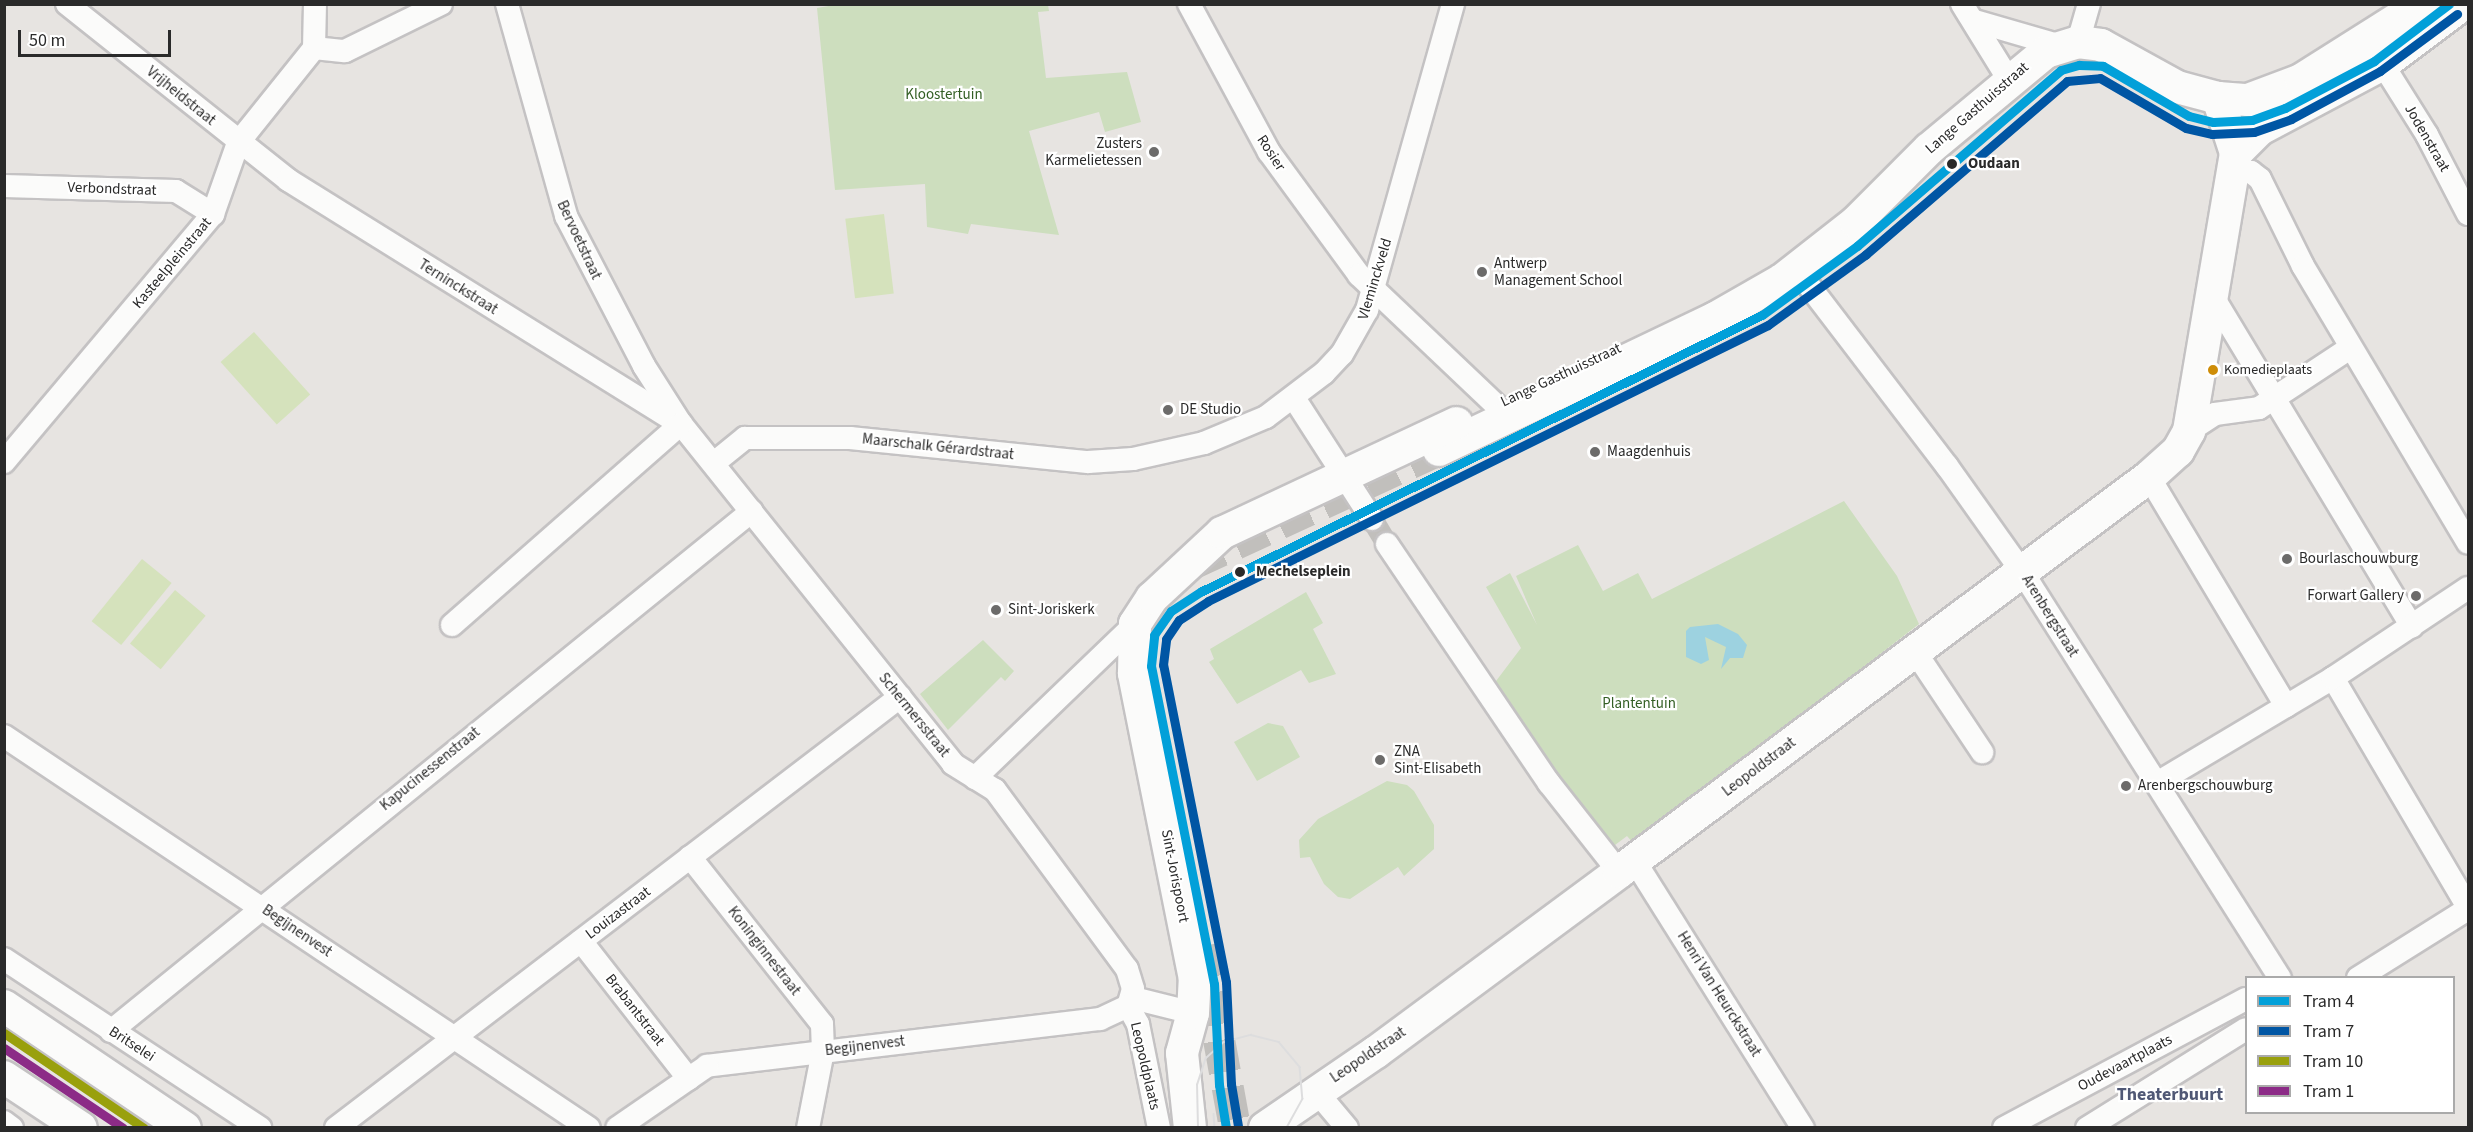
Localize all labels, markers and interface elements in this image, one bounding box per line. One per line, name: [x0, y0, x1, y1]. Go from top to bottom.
scale bar: [21, 18, 174, 56]
text: 50 m: [29, 28, 65, 53]
street label: Lange Gasthuisstraat: [1922, 58, 2032, 158]
street label: Vrijheidstraat: [143, 63, 219, 129]
park label: Kloostertuin: [905, 86, 983, 104]
street label: Jodenstraat: [2400, 101, 2454, 175]
street label: Rosier: [1253, 132, 1289, 174]
place label: Zusters Karmelietessen: [1045, 134, 1142, 169]
marker: Zusters Karmelietessen: [1147, 145, 1161, 159]
marker: Oudaan: [1941, 153, 1963, 175]
place label: Oudaan: [1968, 155, 2020, 173]
street label: Verbondstraat: [67, 178, 157, 200]
street label: Bervoetstraat: [553, 198, 605, 282]
street label: Kasteelpleinstraat: [129, 214, 215, 312]
street label: Vleminckveld: [1354, 236, 1396, 322]
place label: Antwerp Management School: [1494, 254, 1622, 289]
street label: Terninckstraat: [415, 256, 501, 318]
marker: Antwerp Management School: [1475, 265, 1489, 279]
street label: Lange Gasthuisstraat: [1498, 339, 1624, 411]
place label: Komedieplaats: [2224, 362, 2312, 378]
marker: Komedieplaats: [2207, 364, 2219, 376]
place label: DE Studio: [1180, 401, 1241, 419]
marker: DE Studio: [1161, 403, 1175, 417]
street label: Maarschalk Gérardstraat: [861, 430, 1015, 464]
place label: Maagdenhuis: [1607, 443, 1691, 461]
marker: Maagdenhuis: [1588, 445, 1602, 459]
place label: Bourlaschouwburg: [2299, 550, 2418, 568]
marker: Bourlaschouwburg: [2280, 552, 2294, 566]
marker: Mechelseplein: [1229, 561, 1251, 583]
place label: Mechelseplein: [1256, 563, 1351, 581]
street label: Arenbergstraat: [2018, 572, 2082, 660]
place label: Forwart Gallery: [2307, 587, 2404, 605]
marker: Forwart Gallery: [2409, 589, 2423, 603]
place label: Sint-Joriskerk: [1008, 601, 1095, 619]
marker: Sint-Joriskerk: [989, 603, 1003, 617]
street label: Schermersstraat: [875, 669, 953, 761]
park label: Plantentuin: [1602, 695, 1676, 713]
street label: Kapucinessenstraat: [377, 723, 483, 815]
street label: Leopoldstraat: [1719, 734, 1799, 800]
place label: ZNA Sint-Elisabeth: [1394, 742, 1481, 777]
marker: ZNA Sint-Elisabeth: [1371, 751, 1389, 769]
place label: Arenbergschouwburg: [2138, 777, 2273, 795]
marker: Arenbergschouwburg: [2119, 779, 2133, 793]
street label: Sint-Jorispoort: [1157, 828, 1193, 924]
street label: Louizastraat: [582, 883, 654, 943]
street label: Begijnenvest: [259, 901, 335, 961]
street label: Koninginnestraat: [724, 903, 804, 999]
street label: Henri Van Heurckstraat: [1673, 928, 1765, 1060]
street label: Brabantstraat: [601, 971, 669, 1049]
legend: [2245, 976, 2455, 1114]
text: Tram 4: [2303, 989, 2354, 1014]
text: Tram 7: [2303, 1019, 2354, 1044]
street label: Leopoldplaats: [1126, 1020, 1164, 1112]
street label: Britselei: [106, 1022, 158, 1066]
street label: Leopoldstraat: [1327, 1023, 1409, 1087]
street label: Oudevaartplaats: [2075, 1031, 2175, 1095]
street label: Begijnenvest: [824, 1032, 906, 1060]
text: Tram 10: [2303, 1049, 2363, 1074]
text: Tram 1: [2303, 1079, 2354, 1104]
district label: Theaterbuurt: [2117, 1084, 2223, 1106]

